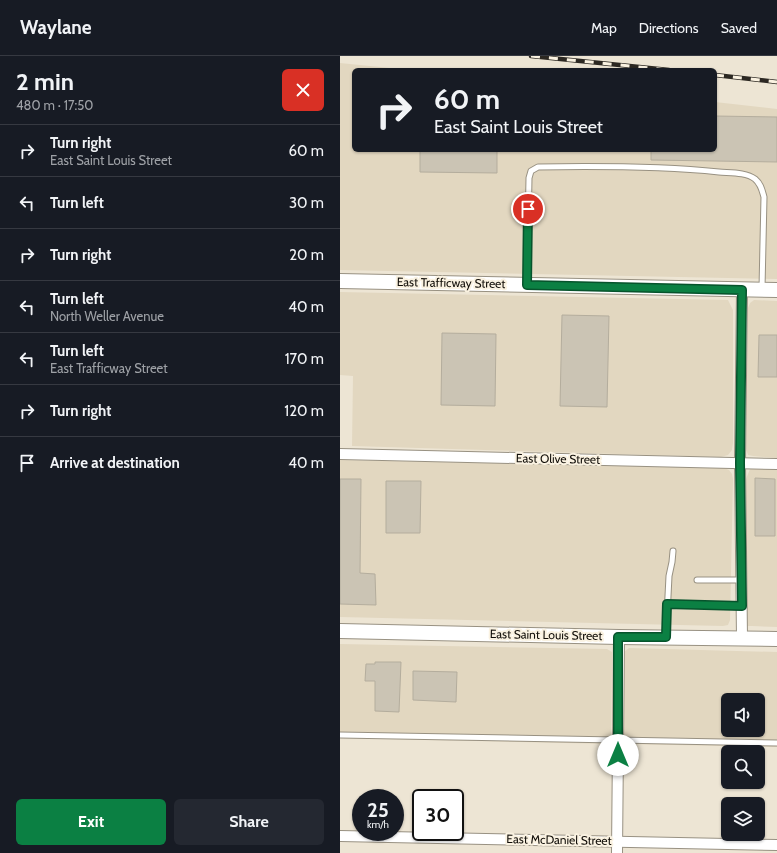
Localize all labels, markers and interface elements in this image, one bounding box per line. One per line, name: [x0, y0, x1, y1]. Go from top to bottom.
text: Waylane: [20, 16, 92, 39]
text: Map: [591, 19, 617, 37]
text: Directions: [639, 19, 699, 37]
text: Saved: [721, 19, 757, 37]
text: 2 min: [16, 67, 74, 96]
button: close: [282, 69, 324, 111]
text: 60 m: [434, 82, 500, 116]
icon: right: [368, 84, 420, 136]
text: 480 m · 17:50: [16, 97, 93, 113]
text: East Saint Louis Street: [434, 116, 603, 138]
text: Turn right: [50, 134, 111, 152]
icon: right: [16, 140, 38, 162]
text: 60 m: [288, 142, 324, 160]
text: East Saint Louis Street: [50, 152, 172, 168]
icon: left: [16, 192, 38, 214]
pin: [511, 192, 545, 226]
text: Turn left: [50, 194, 104, 212]
text: 30 m: [289, 194, 324, 212]
icon: arrive: [517, 198, 539, 220]
icon: right: [16, 244, 38, 266]
text: Turn right: [50, 246, 111, 264]
text: 20 m: [289, 246, 324, 264]
street label: East Trafficway Street: [397, 274, 505, 291]
text: Turn left: [50, 290, 104, 308]
icon: left: [16, 296, 38, 318]
text: 40 m: [288, 298, 324, 316]
text: North Weller Avenue: [50, 308, 164, 324]
text: Turn left: [50, 342, 104, 360]
icon: left: [16, 348, 38, 370]
text: 170 m: [285, 350, 324, 368]
text: East Trafficway Street: [50, 360, 168, 376]
icon: right: [16, 400, 38, 422]
text: Turn right: [50, 402, 111, 420]
text: 120 m: [284, 402, 324, 420]
street label: East Olive Street: [516, 450, 600, 467]
icon: arrive: [16, 452, 38, 474]
text: Arrive at destination: [50, 454, 180, 472]
text: 40 m: [288, 454, 324, 472]
street label: East Saint Louis Street: [490, 626, 602, 643]
map controls: [721, 693, 765, 841]
button: sound: [721, 693, 765, 737]
position arrow: [597, 734, 639, 776]
button: search: [721, 745, 765, 789]
speed limit sign: 30: [412, 789, 464, 841]
button: layers: [721, 797, 765, 841]
text: 25: [367, 798, 389, 822]
button: Exit: [16, 799, 166, 845]
button: Share: [174, 799, 324, 845]
text: km/h: [367, 818, 389, 831]
street label: East McDaniel Street: [506, 831, 612, 848]

